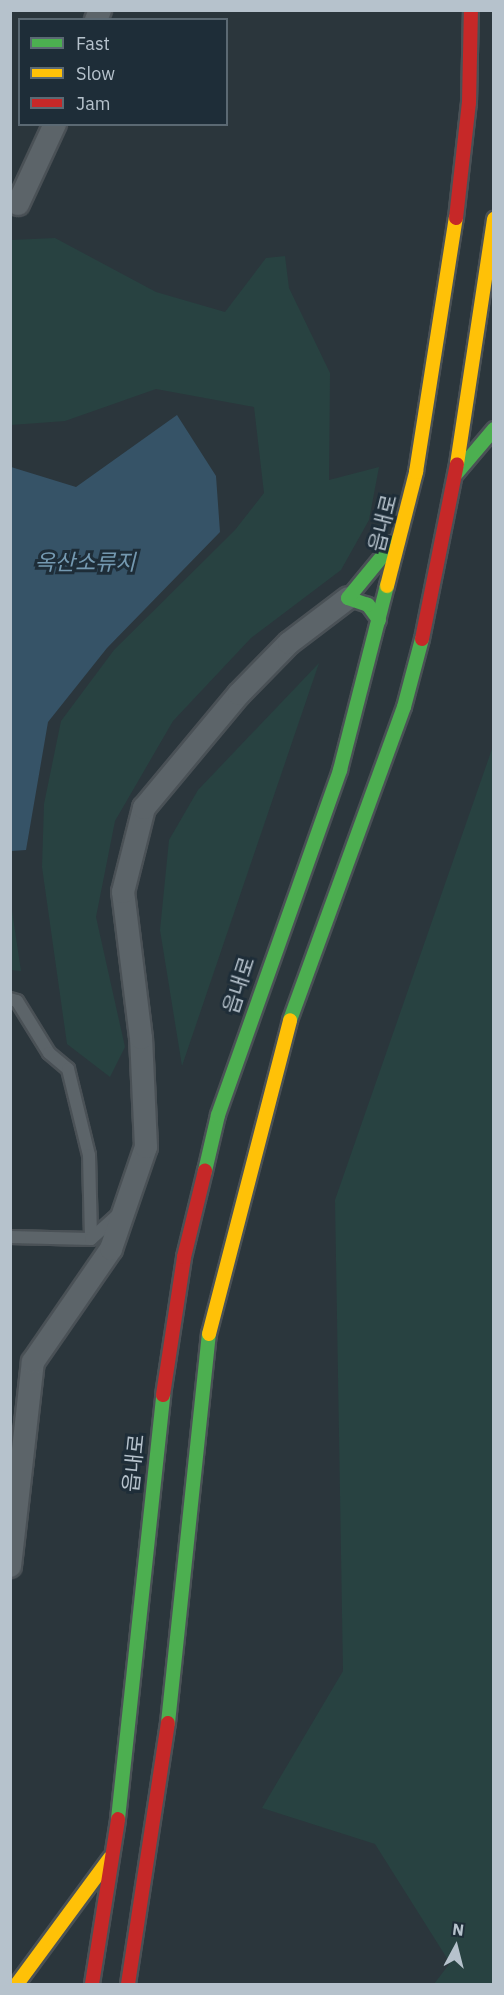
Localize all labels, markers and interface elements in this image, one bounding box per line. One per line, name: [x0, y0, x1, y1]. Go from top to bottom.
legend: [18, 18, 228, 126]
text: Fast: [76, 32, 110, 55]
text: Slow: [76, 62, 115, 85]
text: Jam: [76, 92, 111, 115]
street label: 읍내로: [363, 492, 401, 554]
water label: 옥산소류지: [34, 549, 136, 575]
street label: 읍내로: [217, 954, 259, 1016]
street label: 읍내로: [117, 1433, 149, 1493]
north arrow: [426, 1917, 486, 1977]
text: N: [451, 1919, 465, 1940]

